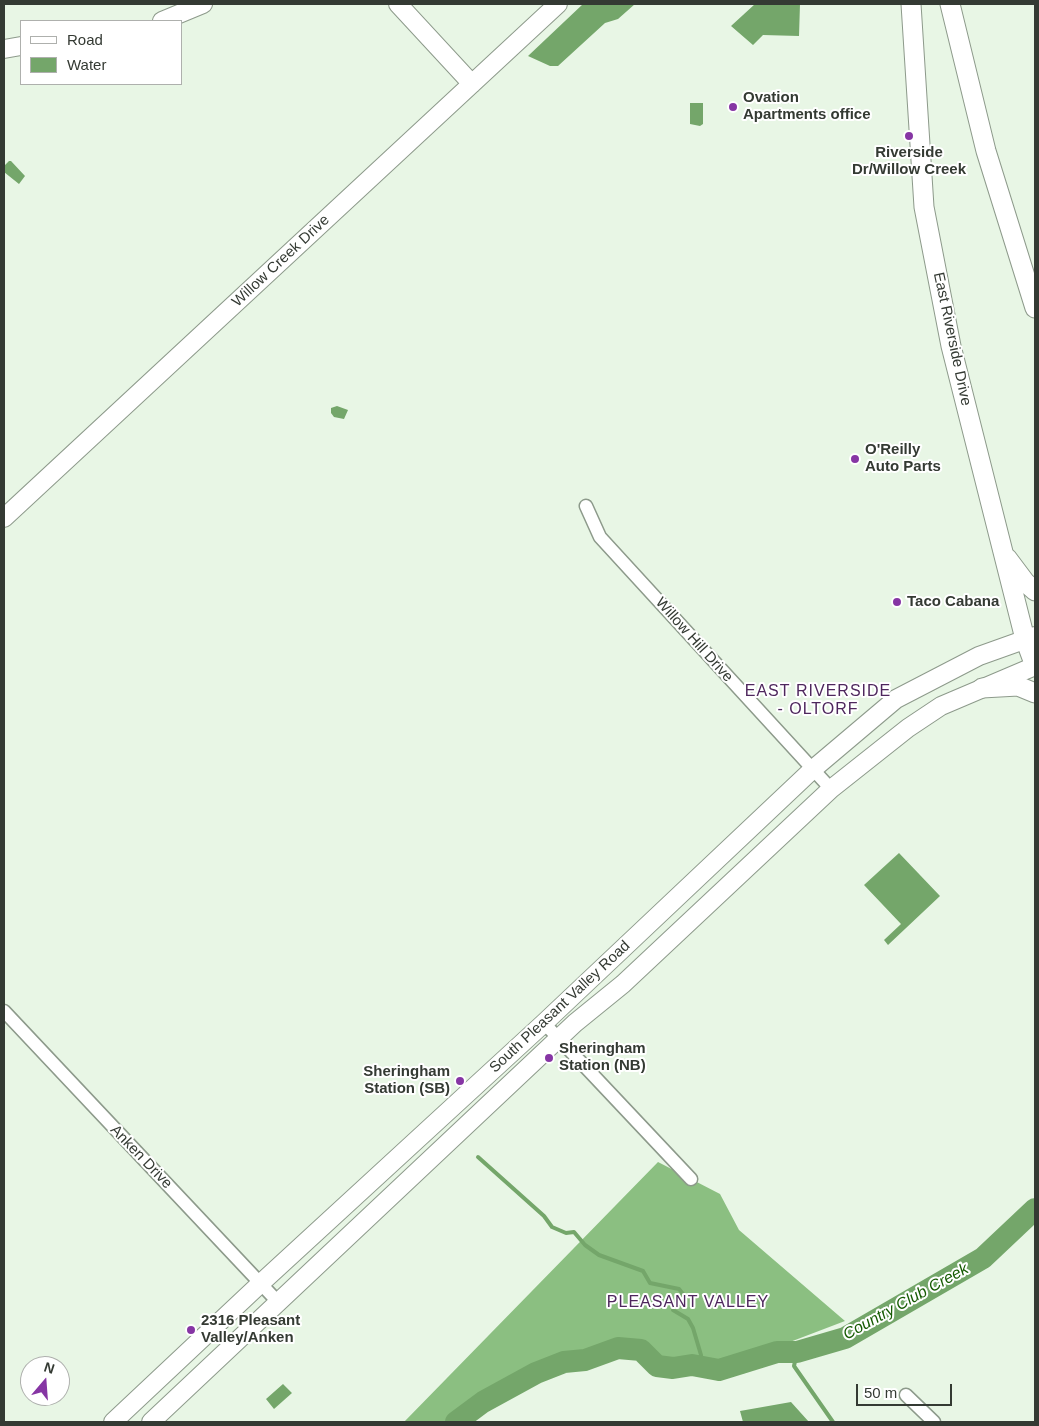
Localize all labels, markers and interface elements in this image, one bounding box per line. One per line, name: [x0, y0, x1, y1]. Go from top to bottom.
legend: [20, 20, 182, 85]
text: Road: [67, 31, 103, 48]
text: Water: [67, 56, 106, 73]
place label: Ovation Apartments office: [743, 89, 871, 124]
marker: Ovation Apartments office: [727, 101, 739, 113]
marker: Riverside Dr/Willow Creek: [903, 130, 915, 142]
place label: Riverside Dr/Willow Creek: [852, 144, 966, 179]
street label: Willow Creek Drive: [229, 211, 333, 311]
street label: East Riverside Drive: [929, 271, 975, 407]
place label: O'Reilly Auto Parts: [865, 441, 941, 476]
marker: O'Reilly Auto Parts: [849, 453, 861, 465]
place label: Taco Cabana: [907, 593, 999, 611]
street label: Willow Hill Drive: [651, 594, 737, 686]
marker: Taco Cabana: [891, 596, 903, 608]
district label: EAST RIVERSIDE - OLTORF: [743, 682, 893, 720]
street label: South Pleasant Valley Road: [486, 937, 634, 1077]
place label: Sheringham Station (NB): [559, 1040, 646, 1075]
marker: Sheringham Station (NB): [543, 1052, 555, 1064]
place label: Sheringham Station (SB): [363, 1063, 450, 1098]
marker: Sheringham Station (SB): [454, 1075, 466, 1087]
street label: Anken Drive: [106, 1121, 176, 1193]
water label: Country Club Creek: [840, 1260, 972, 1344]
district label: PLEASANT VALLEY: [605, 1293, 771, 1313]
place label: 2316 Pleasant Valley/Anken: [201, 1312, 300, 1347]
marker: 2316 Pleasant Valley/Anken: [185, 1324, 197, 1336]
north arrow: [20, 1356, 70, 1406]
text: N: [42, 1359, 57, 1377]
scale bar: [859, 1374, 955, 1406]
text: 50 m: [864, 1384, 897, 1401]

